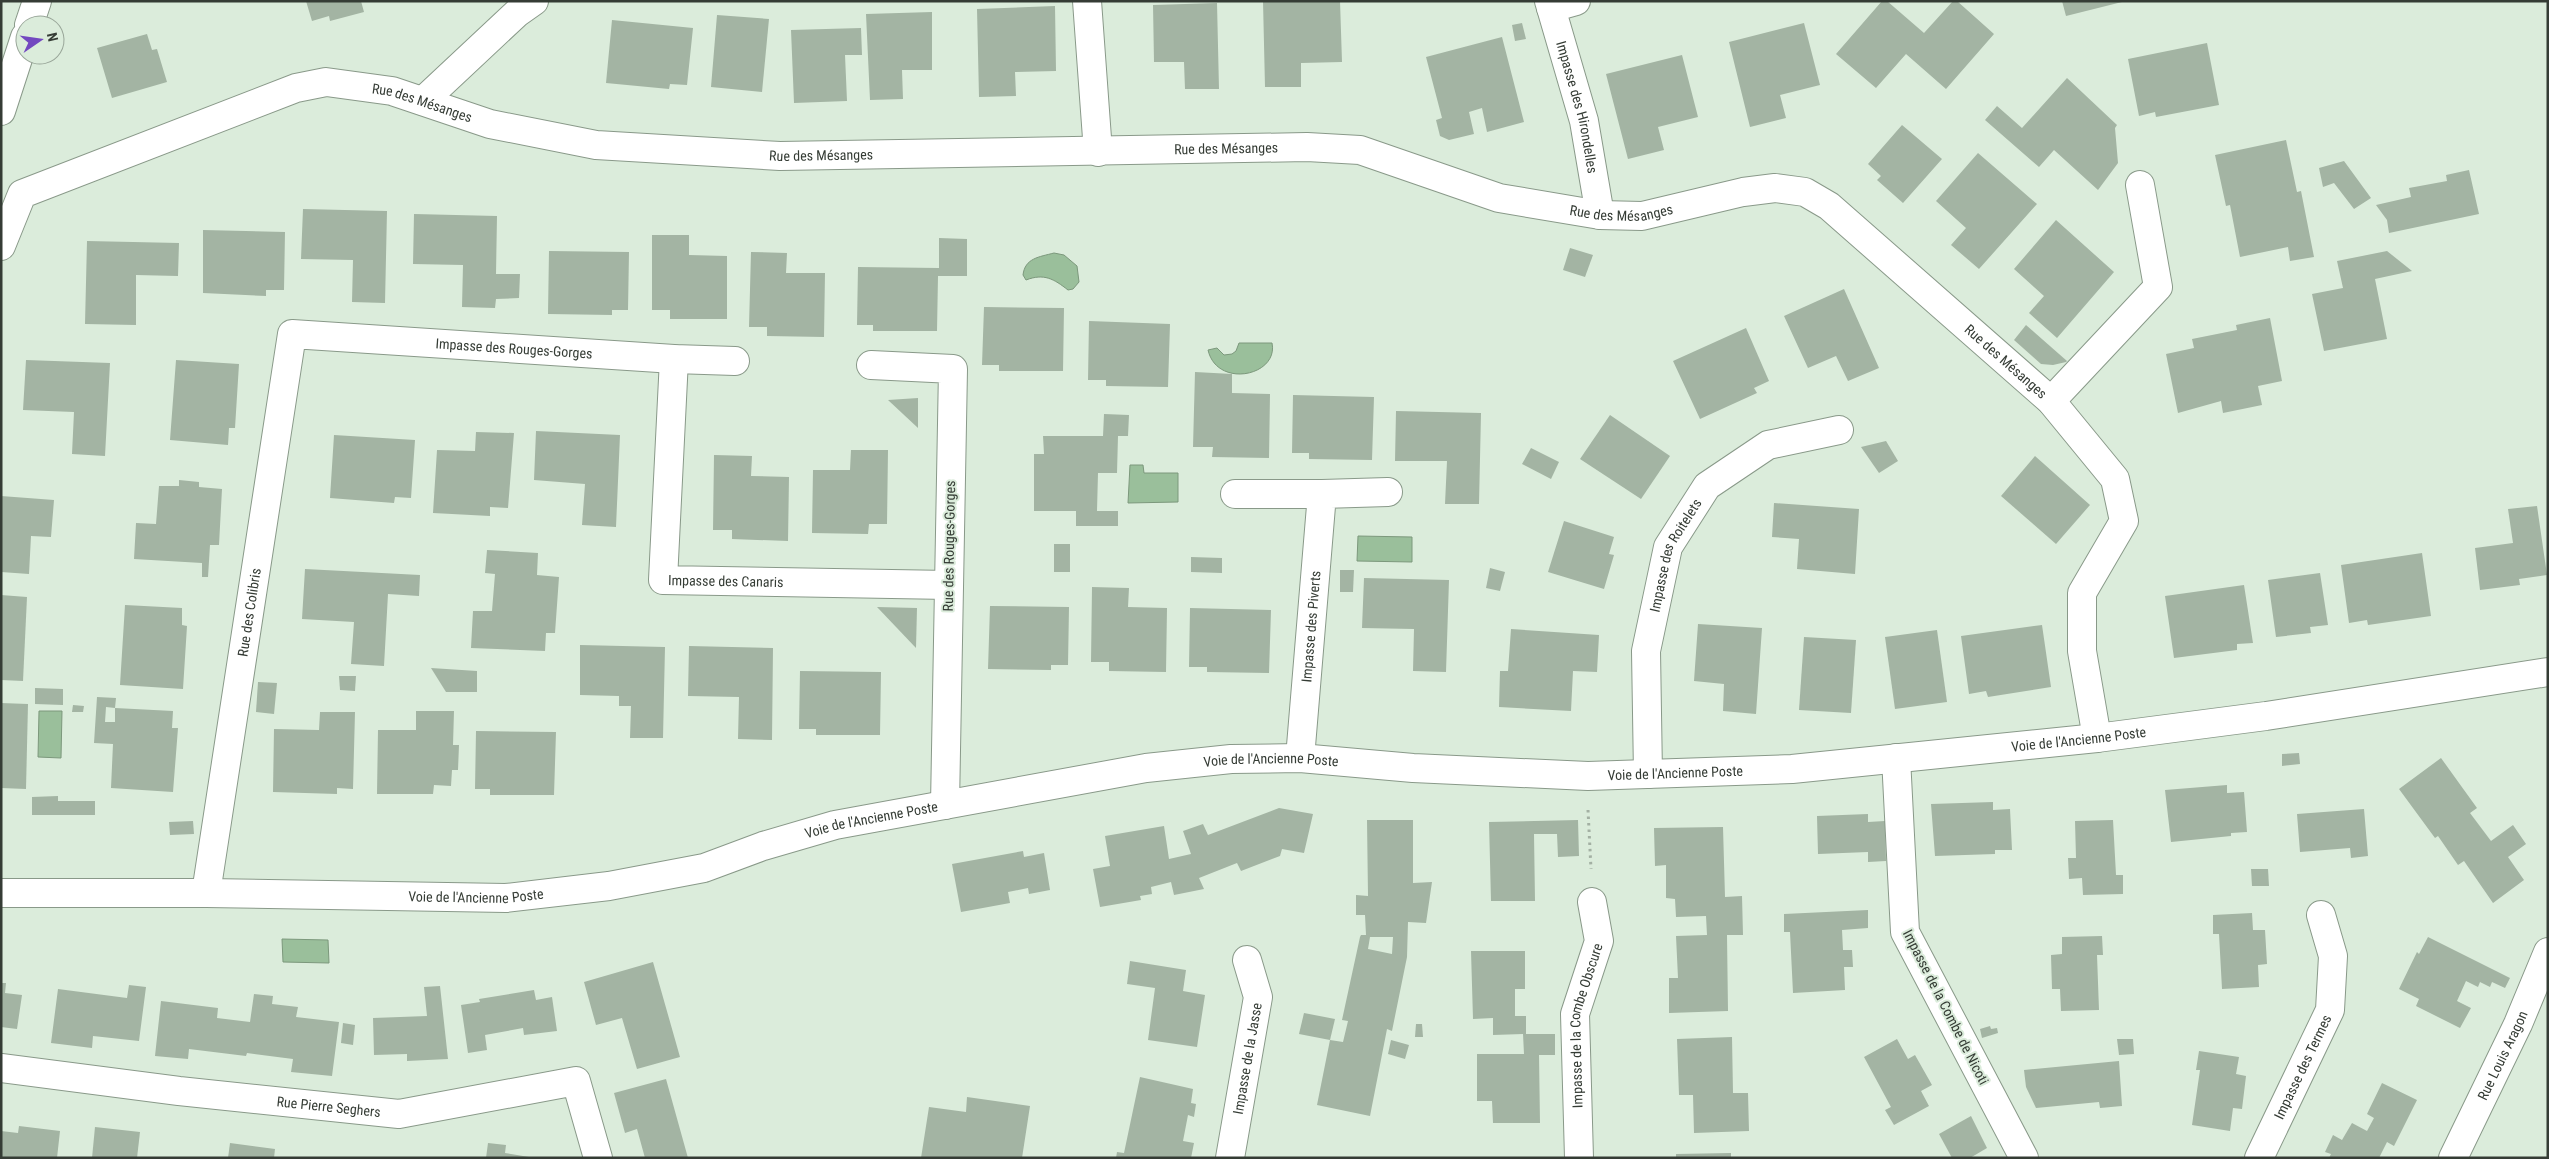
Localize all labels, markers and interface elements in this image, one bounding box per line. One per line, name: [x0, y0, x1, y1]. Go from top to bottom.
north arrow: [15, 15, 65, 65]
text: N: [44, 31, 61, 43]
street label: Impasse des Hirondelles: [1553, 39, 1601, 175]
street label: Rue des Mésanges: [371, 80, 474, 125]
street label: Rue des Mésanges: [1174, 139, 1278, 157]
street label: Rue des Mésanges: [769, 146, 873, 164]
street label: Rue des Mésanges: [1569, 201, 1674, 224]
street label: Rue des Mésanges: [1961, 321, 2050, 402]
street label: Impasse des Rouges-Gorges: [435, 335, 593, 362]
street label: Rue des Rouges-Gorges: [940, 480, 958, 612]
street label: Impasse des Roitelets: [1646, 496, 1705, 614]
street label: Rue des Colibris: [234, 567, 264, 658]
street label: Impasse des Piverts: [1298, 570, 1324, 683]
street label: Impasse des Canaris: [668, 572, 784, 590]
street label: Voie de l'Ancienne Poste: [2011, 724, 2147, 755]
street label: Voie de l'Ancienne Poste: [1203, 750, 1340, 770]
street label: Voie de l'Ancienne Poste: [1607, 763, 1744, 783]
street label: Voie de l'Ancienne Poste: [803, 798, 939, 841]
street label: Voie de l'Ancienne Poste: [408, 886, 545, 906]
street label: Impasse de la Combe de Nicoti: [1900, 927, 1992, 1087]
street label: Impasse de la Combe Obscure: [1567, 941, 1606, 1108]
street label: Impasse de la Jasse: [1230, 1001, 1265, 1116]
street label: Rue Louis Aragon: [2474, 1008, 2531, 1102]
street label: Impasse des Termes: [2271, 1012, 2335, 1122]
street label: Rue Pierre Seghers: [276, 1093, 381, 1120]

